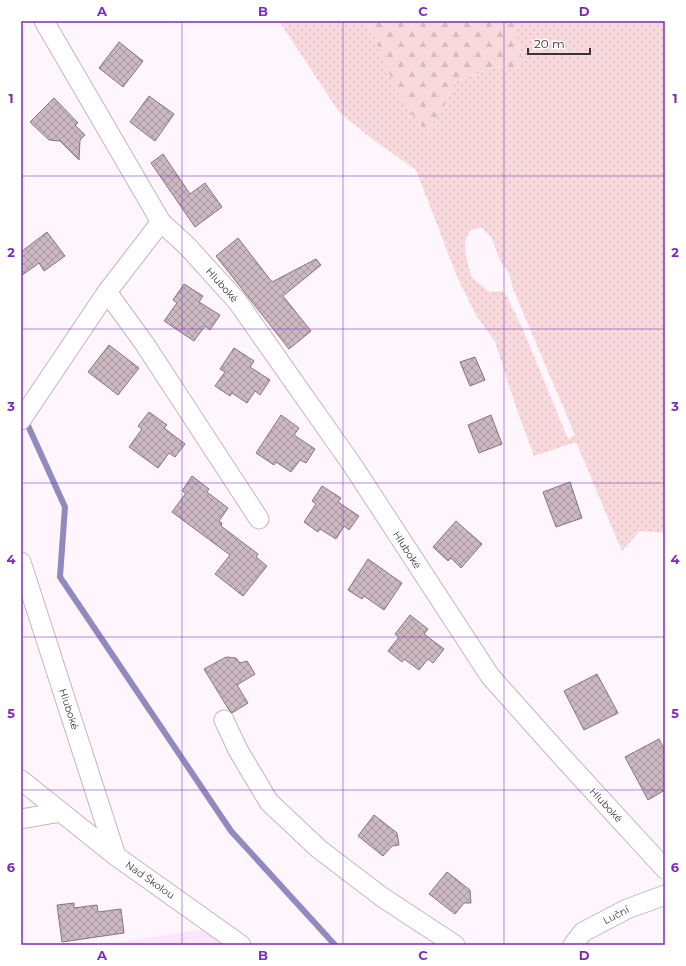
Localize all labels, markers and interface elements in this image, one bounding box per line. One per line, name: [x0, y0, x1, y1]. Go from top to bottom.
text: A: [96, 3, 108, 19]
text: B: [258, 3, 268, 19]
text: C: [418, 3, 428, 19]
text: D: [579, 3, 590, 19]
scale bar: [528, 30, 590, 56]
text: 20 m: [534, 36, 565, 51]
text: 1: [8, 90, 14, 106]
text: 1: [672, 90, 678, 106]
text: 2: [7, 244, 15, 260]
text: 2: [671, 244, 679, 260]
street label: Hluboké: [203, 265, 241, 305]
text: 3: [6, 398, 15, 414]
text: 3: [670, 398, 679, 414]
street label: Hluboké: [390, 529, 424, 571]
text: 4: [7, 551, 16, 567]
text: 4: [671, 551, 680, 567]
street label: Hluboké: [56, 687, 82, 731]
text: 5: [7, 705, 15, 721]
text: 5: [671, 705, 679, 721]
street label: Hluboké: [587, 785, 625, 825]
street label: Nad Školou: [123, 858, 177, 902]
text: 6: [7, 859, 16, 875]
text: 6: [671, 859, 680, 875]
street label: Luční: [601, 902, 632, 927]
text: A: [96, 947, 108, 963]
text: B: [258, 947, 268, 963]
text: C: [418, 947, 428, 963]
text: D: [579, 947, 590, 963]

